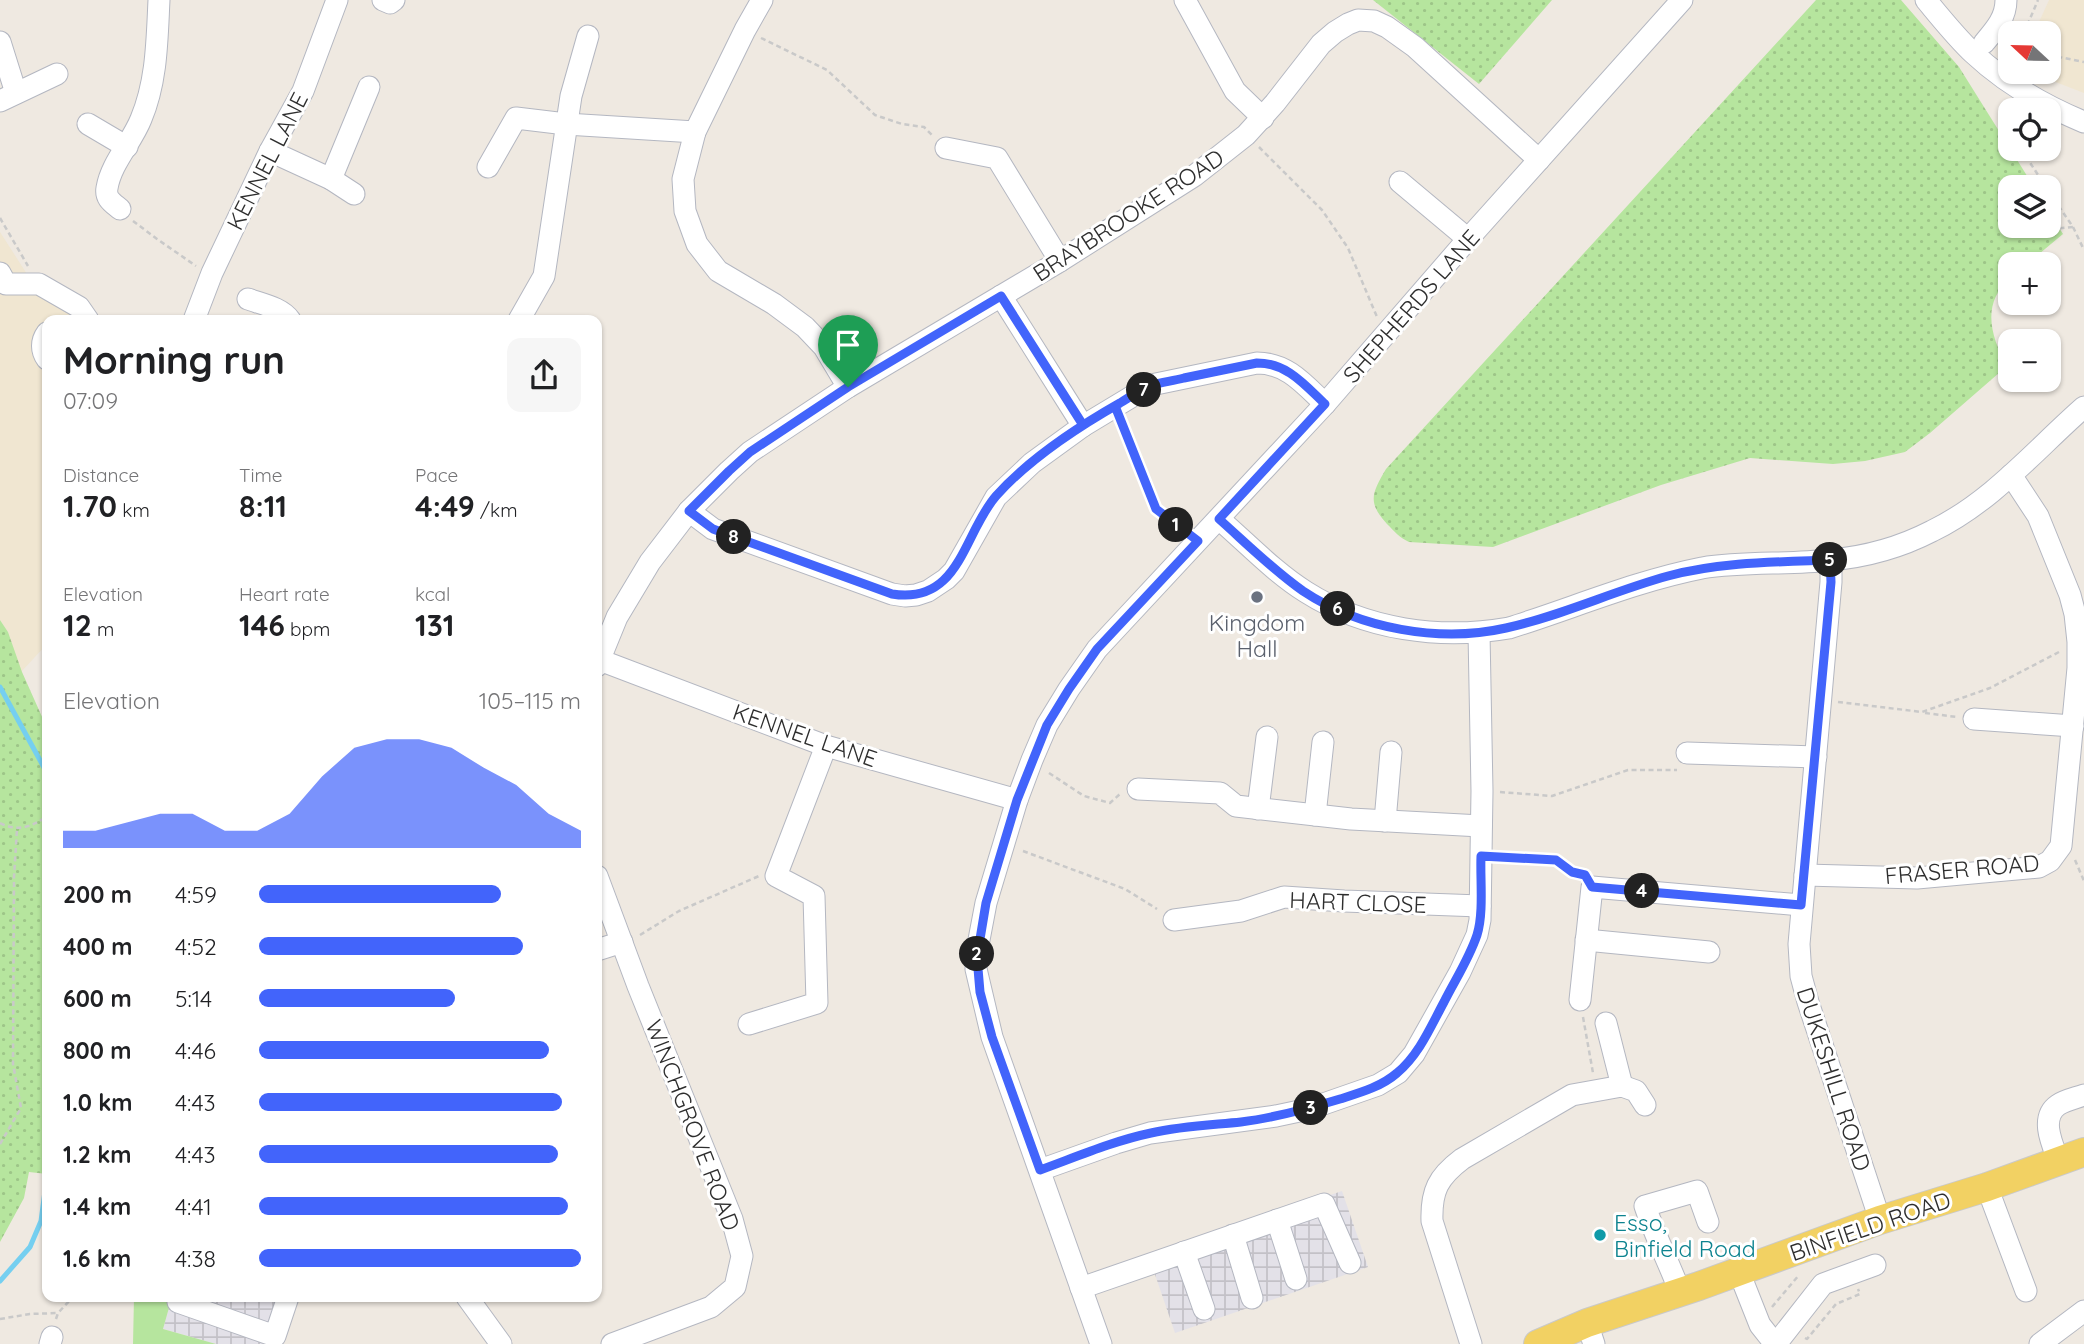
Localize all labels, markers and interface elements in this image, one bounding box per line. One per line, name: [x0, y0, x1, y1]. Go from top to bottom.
north arrow: [1998, 21, 2062, 84]
map controls: [1998, 21, 2061, 392]
street label: KENNEL LANE: [220, 87, 314, 235]
button: locate: [1998, 98, 2061, 161]
street label: BRAYBROOKE ROAD: [1027, 143, 1229, 287]
button: layers: [1998, 175, 2061, 238]
street label: SHEPHERDS LANE: [1336, 223, 1486, 389]
button: +: [1998, 252, 2061, 315]
pin: [818, 315, 878, 387]
icon: arrive: [829, 326, 867, 364]
button: −: [1998, 329, 2061, 392]
text: Morning run: [63, 336, 285, 384]
button: share: [507, 338, 581, 412]
pin: 7: [1126, 372, 1162, 408]
text: 7: [1138, 377, 1149, 401]
text: 07:09: [63, 386, 118, 415]
text: Distance: [63, 463, 139, 487]
text: Time: [239, 463, 283, 487]
text: Pace: [415, 463, 458, 487]
text: 1.70: [63, 487, 117, 525]
text: 8:11: [239, 487, 287, 525]
text: 4:49: [415, 487, 475, 525]
text: km: [117, 498, 150, 522]
text: /km: [475, 498, 518, 522]
pin: 1: [1158, 508, 1194, 542]
text: 1: [1172, 512, 1179, 536]
pin: 8: [716, 520, 752, 554]
text: 8: [728, 524, 739, 548]
pin: 5: [1812, 542, 1848, 578]
text: 5: [1824, 547, 1835, 571]
text: Elevation: [63, 582, 143, 606]
text: Heart rate: [239, 582, 330, 606]
text: kcal: [415, 582, 450, 606]
marker: Kingdom Hall: [1249, 589, 1265, 605]
pin: 6: [1320, 592, 1356, 626]
text: 6: [1332, 596, 1343, 620]
text: 12: [63, 606, 92, 644]
text: 146: [239, 606, 285, 644]
text: 131: [415, 606, 454, 644]
place label: Kingdom Hall: [1209, 608, 1305, 663]
text: m: [92, 617, 114, 641]
text: bpm: [285, 617, 330, 641]
text: Elevation: [63, 686, 160, 715]
text: 105–115 m: [479, 686, 581, 715]
street label: KENNEL LANE: [729, 697, 881, 773]
street label: FRASER ROAD: [1883, 848, 2041, 890]
pin: 4: [1624, 874, 1660, 908]
text: 4: [1636, 878, 1647, 902]
text: 200 m: [63, 880, 132, 909]
text: 4:59: [175, 880, 217, 909]
street label: HART CLOSE: [1289, 885, 1427, 919]
text: 400 m: [63, 932, 132, 961]
text: 4:52: [175, 932, 217, 961]
pin: 2: [960, 936, 995, 972]
text: 2: [971, 941, 982, 965]
street label: DUKESHILL ROAD: [1791, 983, 1877, 1175]
text: 600 m: [63, 984, 132, 1013]
text: 5:14: [175, 984, 212, 1013]
street label: WINCHGROVE ROAD: [639, 1015, 747, 1235]
text: 800 m: [63, 1036, 132, 1065]
text: 4:46: [175, 1036, 216, 1065]
text: 1.0 km: [63, 1088, 133, 1117]
text: 4:43: [175, 1088, 216, 1117]
pin: 3: [1294, 1090, 1328, 1126]
text: 3: [1305, 1095, 1316, 1119]
text: 1.2 km: [63, 1140, 132, 1169]
text: 4:43: [175, 1140, 216, 1169]
street label: BINFIELD ROAD: [1786, 1185, 1954, 1267]
text: 1.4 km: [63, 1192, 131, 1221]
text: 4:41: [175, 1192, 212, 1221]
place label: Esso, Binfield Road: [1614, 1208, 1756, 1263]
marker: Esso, Binfield Road: [1592, 1227, 1608, 1243]
text: 1.6 km: [63, 1244, 131, 1273]
text: 4:38: [175, 1244, 216, 1273]

